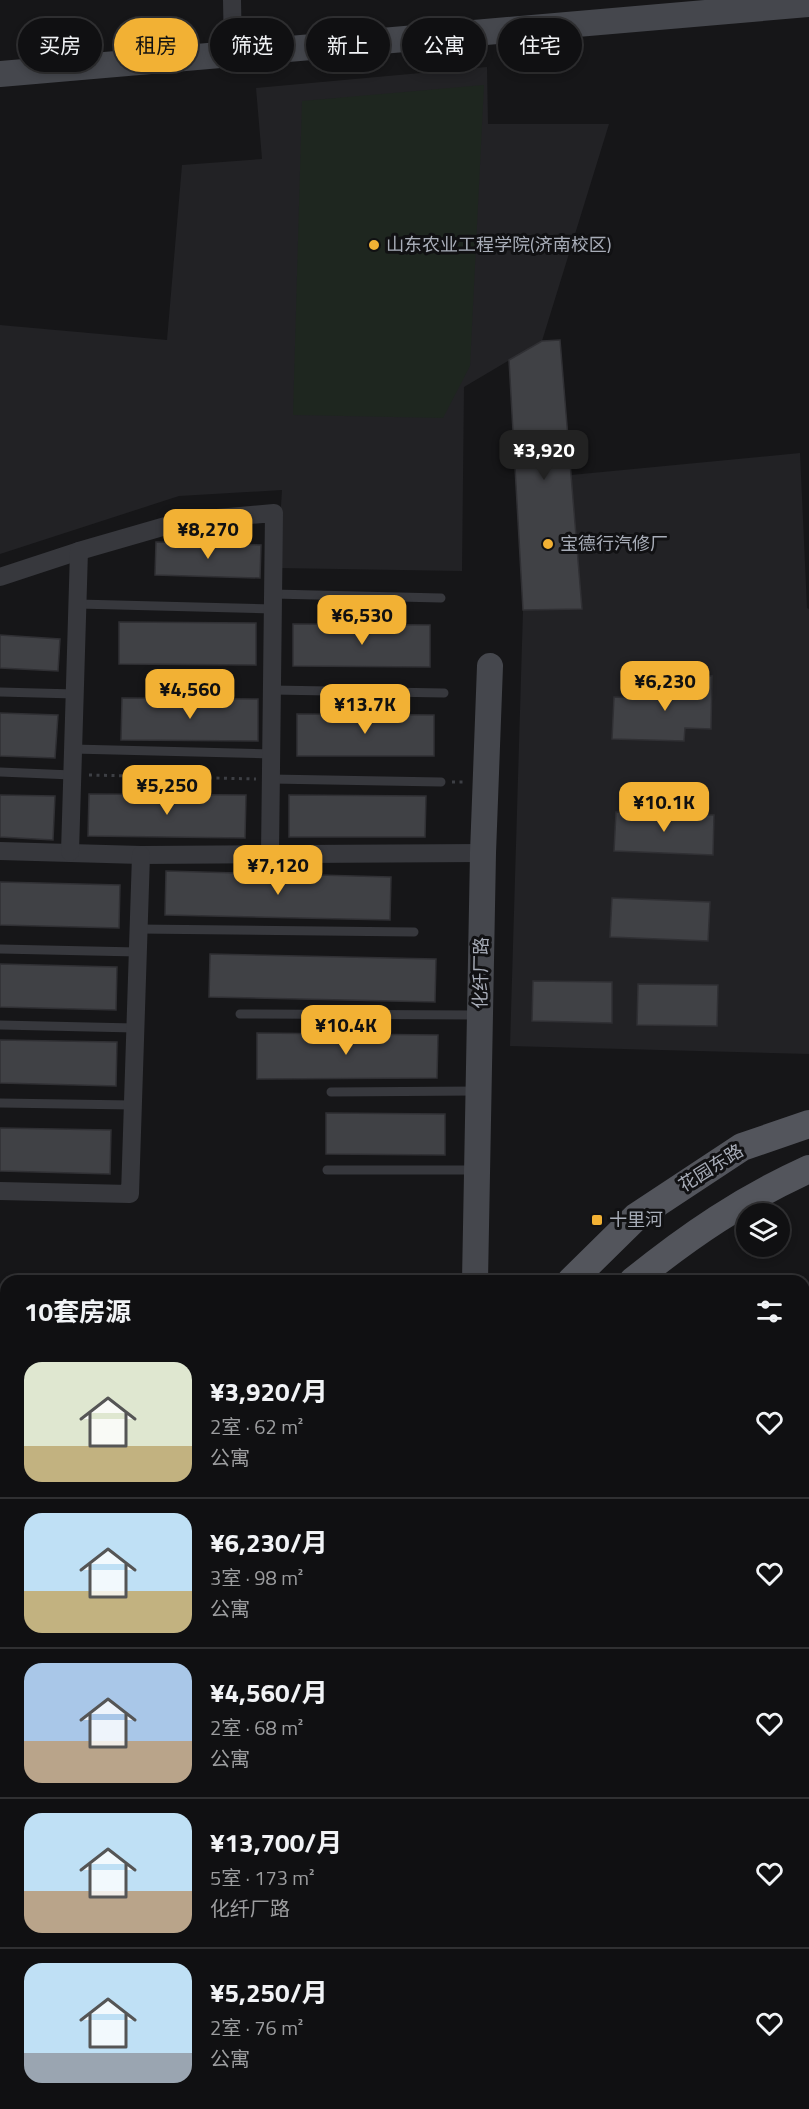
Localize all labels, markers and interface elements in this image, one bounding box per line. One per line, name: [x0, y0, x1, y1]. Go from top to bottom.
chip: 买房: [18, 18, 102, 72]
chip: 租房: [114, 18, 198, 72]
chip: 筛选: [210, 18, 294, 72]
chip: 新上: [306, 18, 390, 72]
chip: 公寓: [402, 18, 486, 72]
chip: 住宅: [498, 18, 582, 72]
place label: 山东农业工程学院(济南校区): [386, 231, 612, 258]
marker: 山东农业工程学院(济南校区): [367, 238, 381, 252]
pin: ¥3,920: [495, 430, 593, 481]
text: ¥3,920: [513, 434, 575, 465]
pin: ¥8,270: [159, 509, 257, 560]
text: ¥8,270: [177, 513, 239, 544]
place label: 宝德行汽修厂: [560, 530, 668, 557]
marker: 宝德行汽修厂: [541, 537, 555, 551]
pin: ¥6,530: [313, 595, 411, 646]
text: ¥6,530: [331, 599, 393, 630]
pin: ¥6,230: [616, 661, 714, 712]
text: ¥6,230: [634, 665, 696, 696]
pin: ¥4,560: [141, 669, 239, 720]
text: ¥4,560: [159, 673, 221, 704]
pin: ¥13.7K: [316, 684, 414, 735]
text: ¥13.7K: [334, 688, 396, 719]
pin: ¥5,250: [118, 765, 216, 816]
text: ¥5,250: [136, 769, 198, 800]
pin: ¥10.1K: [615, 782, 713, 833]
text: ¥10.1K: [633, 786, 695, 817]
pin: ¥7,120: [229, 845, 327, 896]
text: ¥7,120: [247, 849, 309, 880]
street label: 化纤厂路: [466, 937, 495, 1009]
pin: ¥10.4K: [297, 1005, 395, 1056]
text: ¥10.4K: [315, 1009, 377, 1040]
street label: 花园东路: [673, 1137, 748, 1198]
map controls: [736, 1203, 790, 1257]
button: layers: [736, 1203, 790, 1257]
place label: 十里河: [609, 1206, 663, 1233]
marker: 十里河: [590, 1213, 604, 1227]
text: 10套房源: [24, 1292, 131, 1331]
icon: filters: [753, 1295, 786, 1328]
text: ¥3,920/月: [210, 1372, 328, 1411]
icon: home: [72, 1386, 144, 1458]
icon: heart: [753, 1406, 786, 1439]
text: 2室 · 62 m²: [210, 1411, 303, 1442]
text: 公寓: [210, 1442, 250, 1473]
text: ¥6,230/月: [210, 1523, 328, 1562]
icon: home: [72, 1537, 144, 1609]
icon: heart: [753, 1557, 786, 1590]
text: 3室 · 98 m²: [210, 1562, 303, 1593]
text: 公寓: [210, 1593, 250, 1624]
text: ¥4,560/月: [210, 1673, 328, 1712]
icon: home: [72, 1687, 144, 1759]
icon: heart: [753, 1707, 786, 1740]
text: 2室 · 68 m²: [210, 1712, 303, 1743]
text: 公寓: [210, 1743, 250, 1774]
text: ¥13,700/月: [210, 1823, 342, 1862]
icon: home: [72, 1837, 144, 1909]
icon: heart: [753, 1857, 786, 1890]
text: 5室 · 173 m²: [210, 1862, 315, 1893]
text: 化纤厂路: [210, 1893, 290, 1924]
text: ¥5,250/月: [210, 1973, 328, 2012]
icon: home: [72, 1987, 144, 2059]
icon: heart: [753, 2007, 786, 2040]
text: 2室 · 76 m²: [210, 2012, 303, 2043]
text: 公寓: [210, 2043, 250, 2074]

